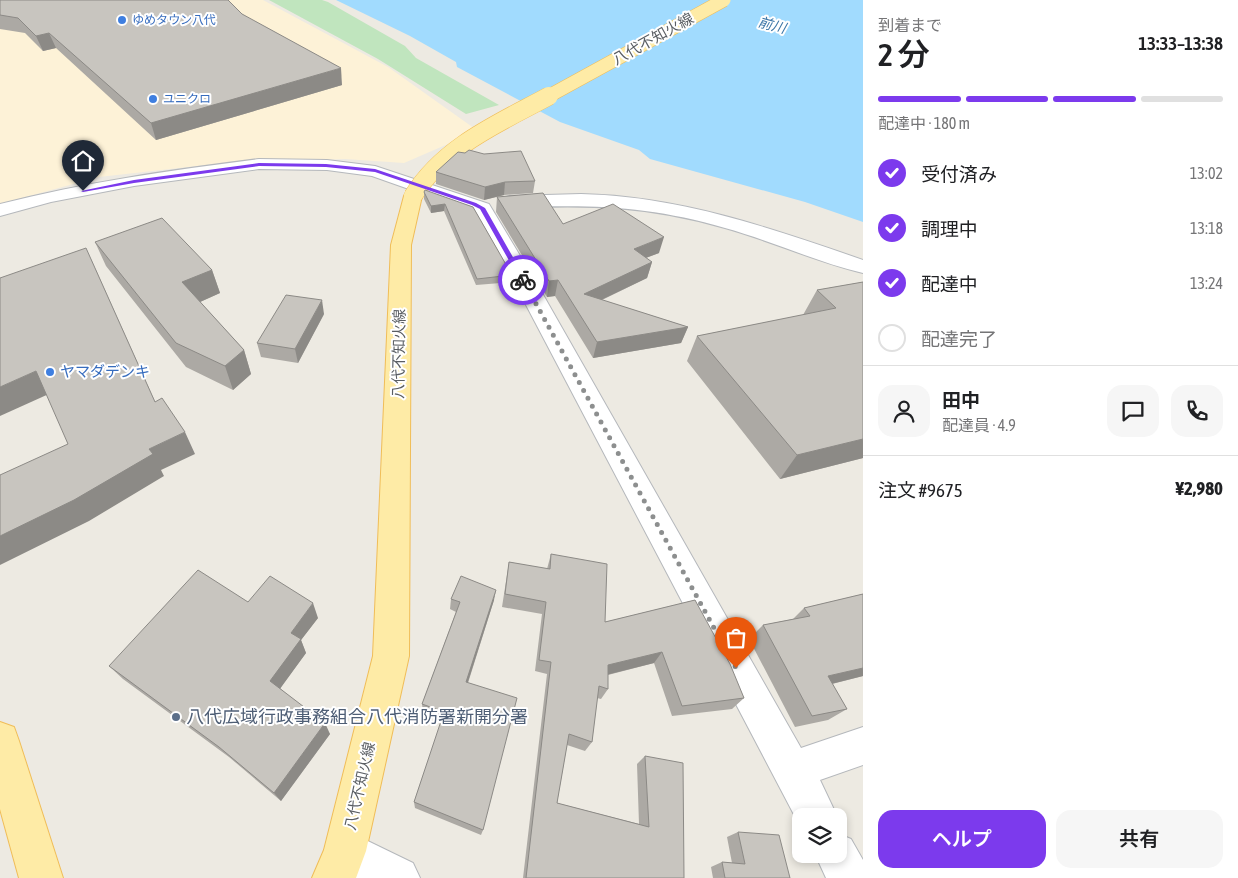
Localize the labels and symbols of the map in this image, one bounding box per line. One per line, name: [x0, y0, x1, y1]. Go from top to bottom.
street label: 八代不知火線: [609, 9, 696, 68]
place label: ゆめタウン八代: [132, 13, 216, 27]
marker: ゆめタウン八代: [116, 14, 128, 26]
water label: 前川: [756, 14, 790, 37]
place label: ユニクロ: [163, 92, 211, 106]
marker: ユニクロ: [147, 93, 159, 105]
pin: [62, 140, 104, 191]
courier: [498, 255, 548, 305]
street label: 八代不知火線: [389, 309, 408, 399]
place label: ヤマダデンキ: [60, 363, 150, 380]
marker: ヤマダデンキ: [44, 366, 56, 378]
pin: [715, 617, 757, 668]
place label: 八代広域行政事務組合八代消防署新開分署: [186, 706, 528, 727]
marker: 八代広域行政事務組合八代消防署新開分署: [170, 711, 182, 723]
street label: 八代不知火線: [341, 740, 378, 832]

